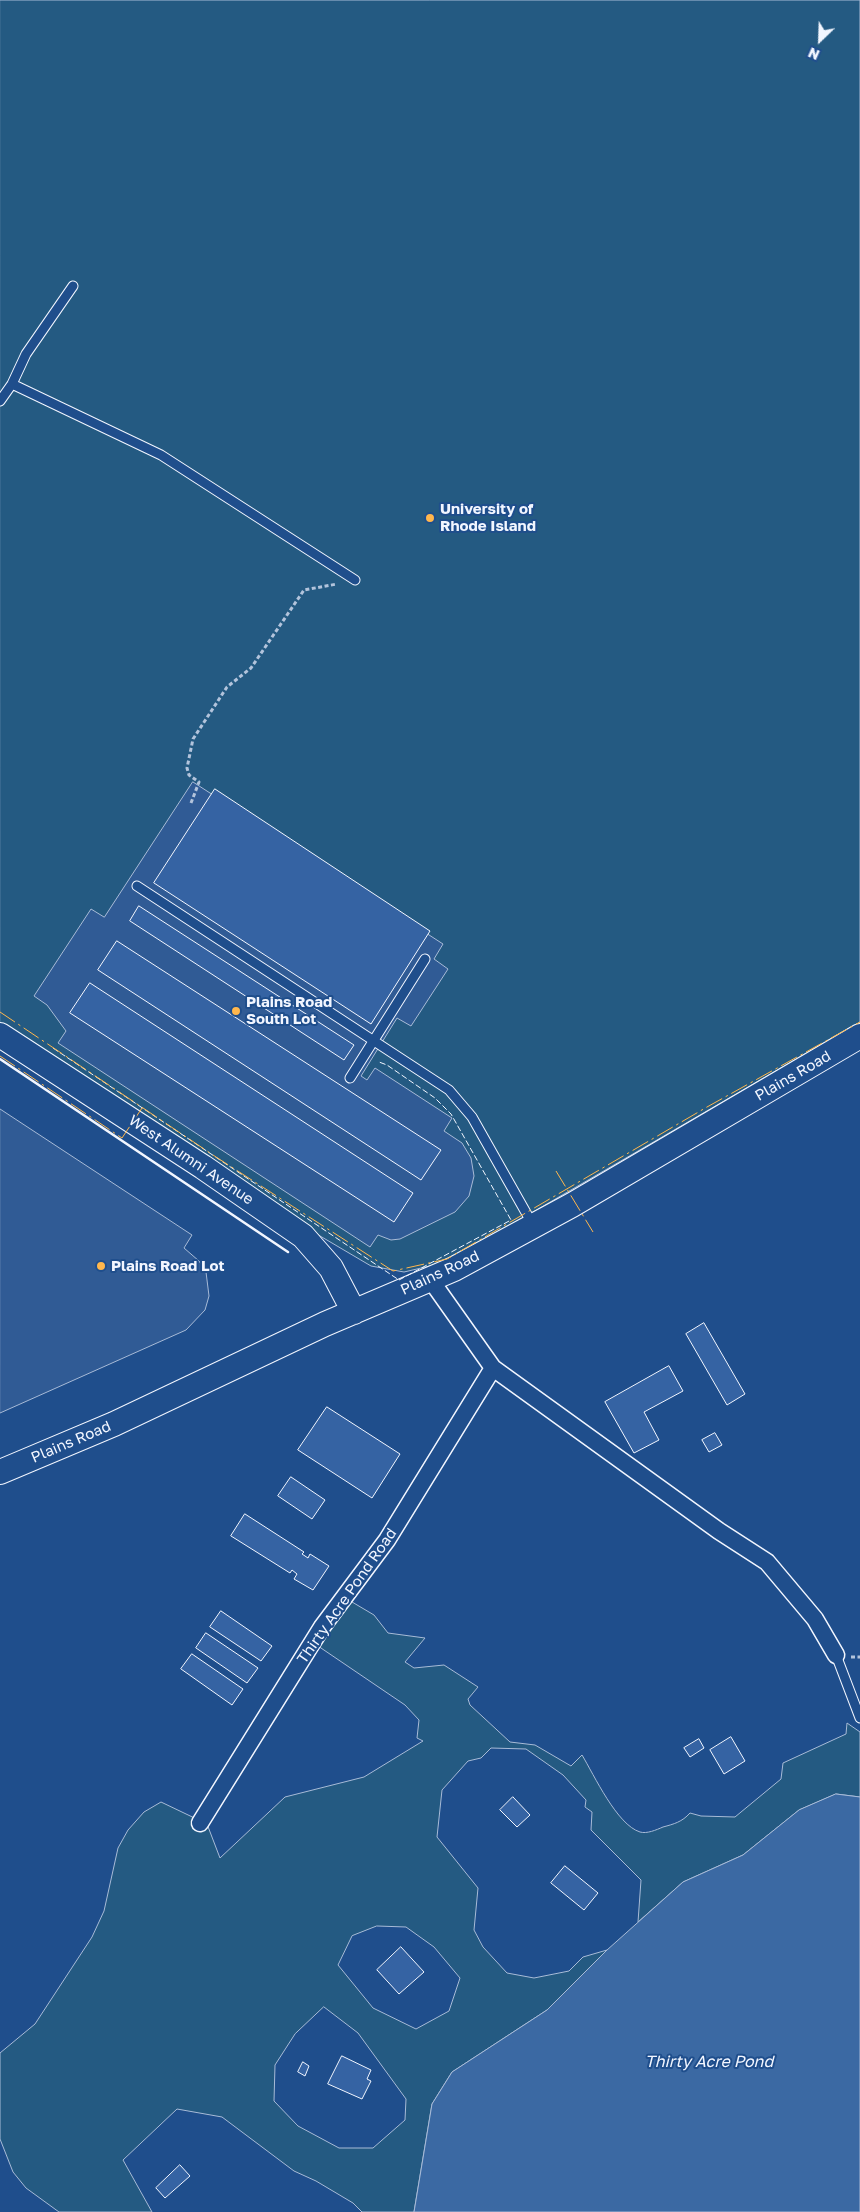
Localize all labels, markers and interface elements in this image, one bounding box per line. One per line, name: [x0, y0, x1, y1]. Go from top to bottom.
north arrow: [795, 15, 845, 65]
text: N: [805, 44, 822, 64]
place label: University of Rhode Island: [440, 500, 536, 535]
marker: University of Rhode Island: [424, 512, 436, 524]
place label: Plains Road South Lot: [246, 993, 332, 1028]
marker: Plains Road South Lot: [230, 1005, 242, 1017]
street label: Plains Road: [752, 1047, 834, 1105]
street label: West Alumni Avenue: [125, 1111, 257, 1209]
street label: Plains Road: [398, 1247, 482, 1299]
place label: Plains Road Lot: [111, 1257, 224, 1275]
marker: Plains Road Lot: [95, 1260, 107, 1272]
street label: Plains Road: [28, 1417, 114, 1467]
street label: Thirty Acre Pond Road: [293, 1525, 401, 1667]
water label: Thirty Acre Pond: [645, 2052, 773, 2072]

